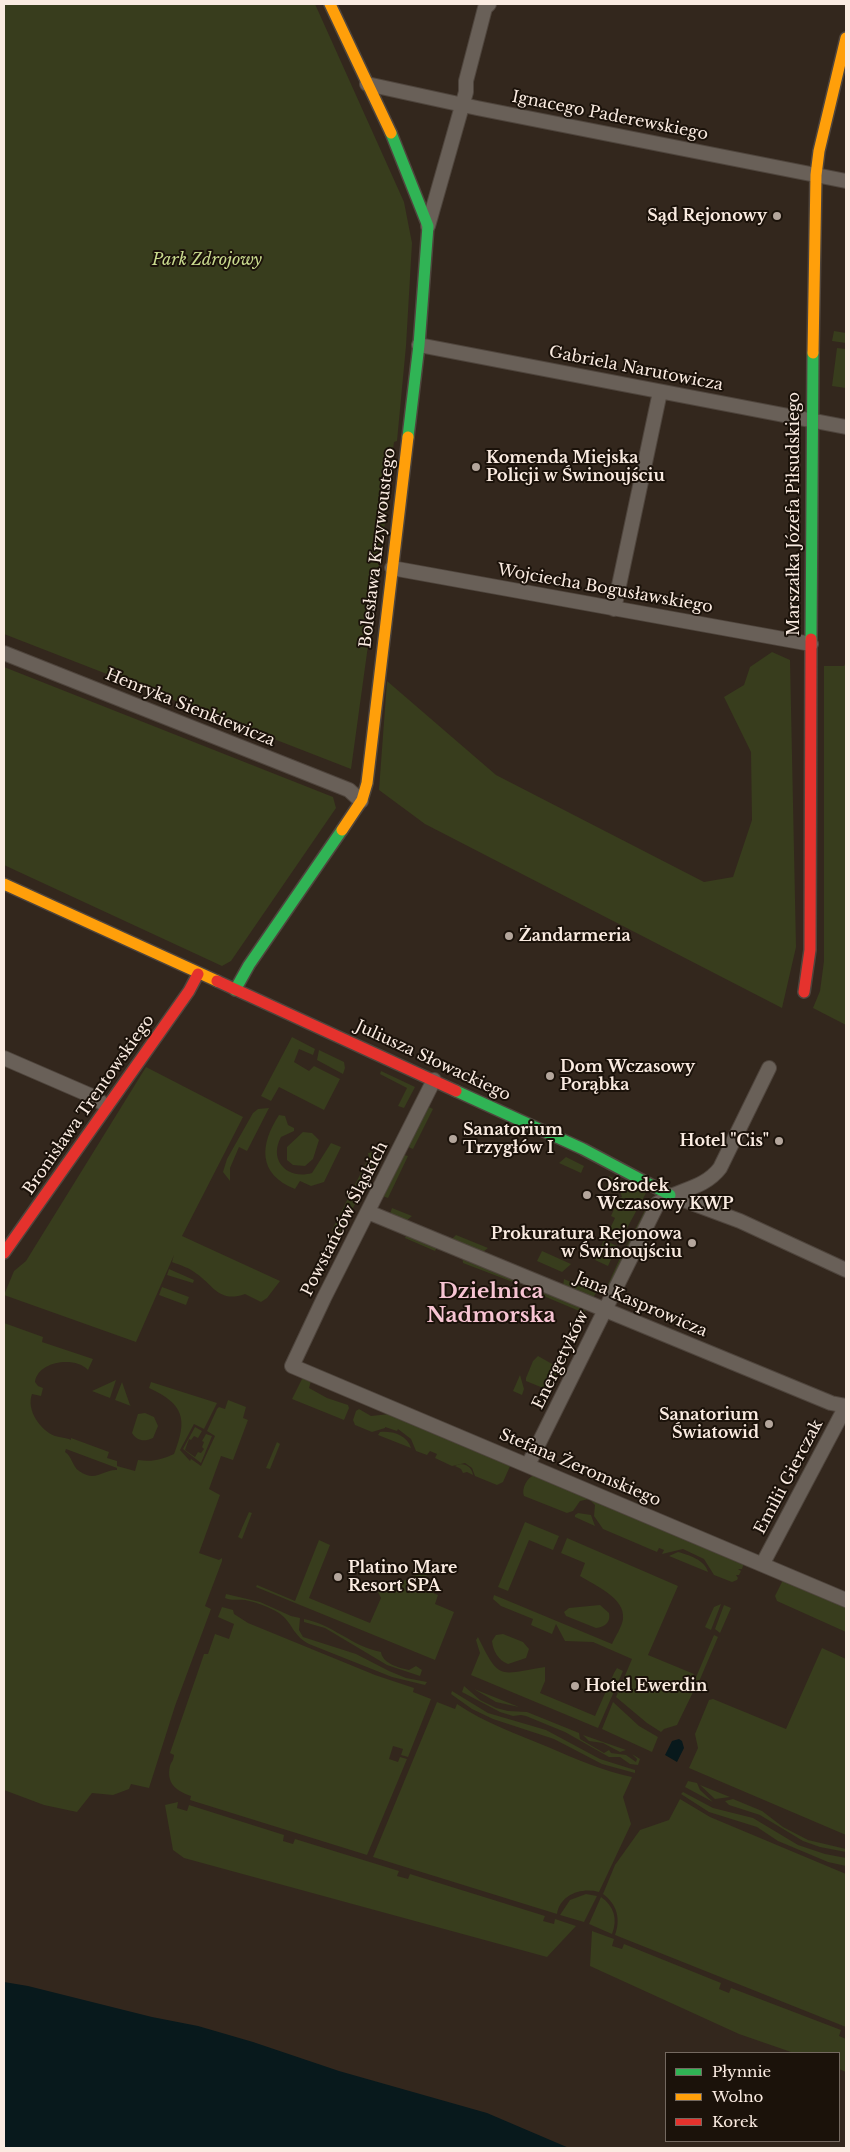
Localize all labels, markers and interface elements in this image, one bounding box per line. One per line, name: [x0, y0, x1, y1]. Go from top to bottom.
street label: Ignacego Paderewskiego: [510, 88, 710, 144]
place label: Sąd Rejonowy: [647, 206, 767, 226]
marker: Sąd Rejonowy: [771, 210, 783, 222]
park label: Park Zdrojowy: [152, 250, 262, 270]
street label: Gabriela Narutowicza: [547, 343, 725, 395]
street label: Marszałka Józefa Piłsudskiego: [784, 392, 804, 636]
street label: Bolesława Krzywoustego: [356, 447, 400, 649]
place label: Komenda Miejska Policji w Świnoujściu: [486, 448, 665, 486]
marker: Komenda Miejska Policji w Świnoujściu: [470, 461, 482, 473]
street label: Wojciecha Bogusławskiego: [496, 561, 714, 617]
street label: Henryka Sienkiewicza: [102, 665, 278, 751]
place label: Żandarmeria: [519, 926, 631, 946]
marker: Żandarmeria: [503, 930, 515, 942]
street label: Bronisława Trentowskiego: [19, 1011, 159, 1199]
street label: Juliusza Słowackiego: [352, 1017, 514, 1105]
place label: Dom Wczasowy Porąbka: [560, 1057, 695, 1095]
marker: Dom Wczasowy Porąbka: [544, 1070, 556, 1082]
place label: Sanatorium Trzygłów I: [463, 1120, 563, 1158]
place label: Hotel "Cis": [680, 1131, 769, 1151]
marker: Sanatorium Trzygłów I: [447, 1133, 459, 1145]
marker: Hotel "Cis": [773, 1135, 785, 1147]
street label: Powstańców Śląskich: [298, 1139, 392, 1299]
place label: Ośrodek Wczasowy KWP: [597, 1176, 733, 1214]
marker: Ośrodek Wczasowy KWP: [581, 1189, 593, 1201]
place label: Prokuratura Rejonowa w Świnoujściu: [491, 1224, 682, 1262]
marker: Prokuratura Rejonowa w Świnoujściu: [686, 1237, 698, 1249]
street label: Jana Kasprowicza: [572, 1268, 710, 1342]
district label: Dzielnica Nadmorska: [427, 1279, 555, 1329]
street label: Energetyków: [529, 1308, 593, 1412]
place label: Sanatorium Światowid: [659, 1405, 759, 1443]
street label: Emilii Gierczak: [751, 1416, 827, 1538]
marker: Sanatorium Światowid: [763, 1418, 775, 1430]
street label: Stefana Żeromskiego: [496, 1425, 664, 1511]
place label: Platino Mare Resort SPA: [348, 1558, 457, 1596]
marker: Platino Mare Resort SPA: [332, 1571, 344, 1583]
place label: Hotel Ewerdin: [585, 1676, 707, 1696]
marker: Hotel Ewerdin: [569, 1680, 581, 1692]
legend: [665, 2052, 840, 2142]
text: Płynnie: [712, 2062, 771, 2081]
text: Wolno: [712, 2087, 763, 2106]
text: Korek: [712, 2112, 758, 2131]

